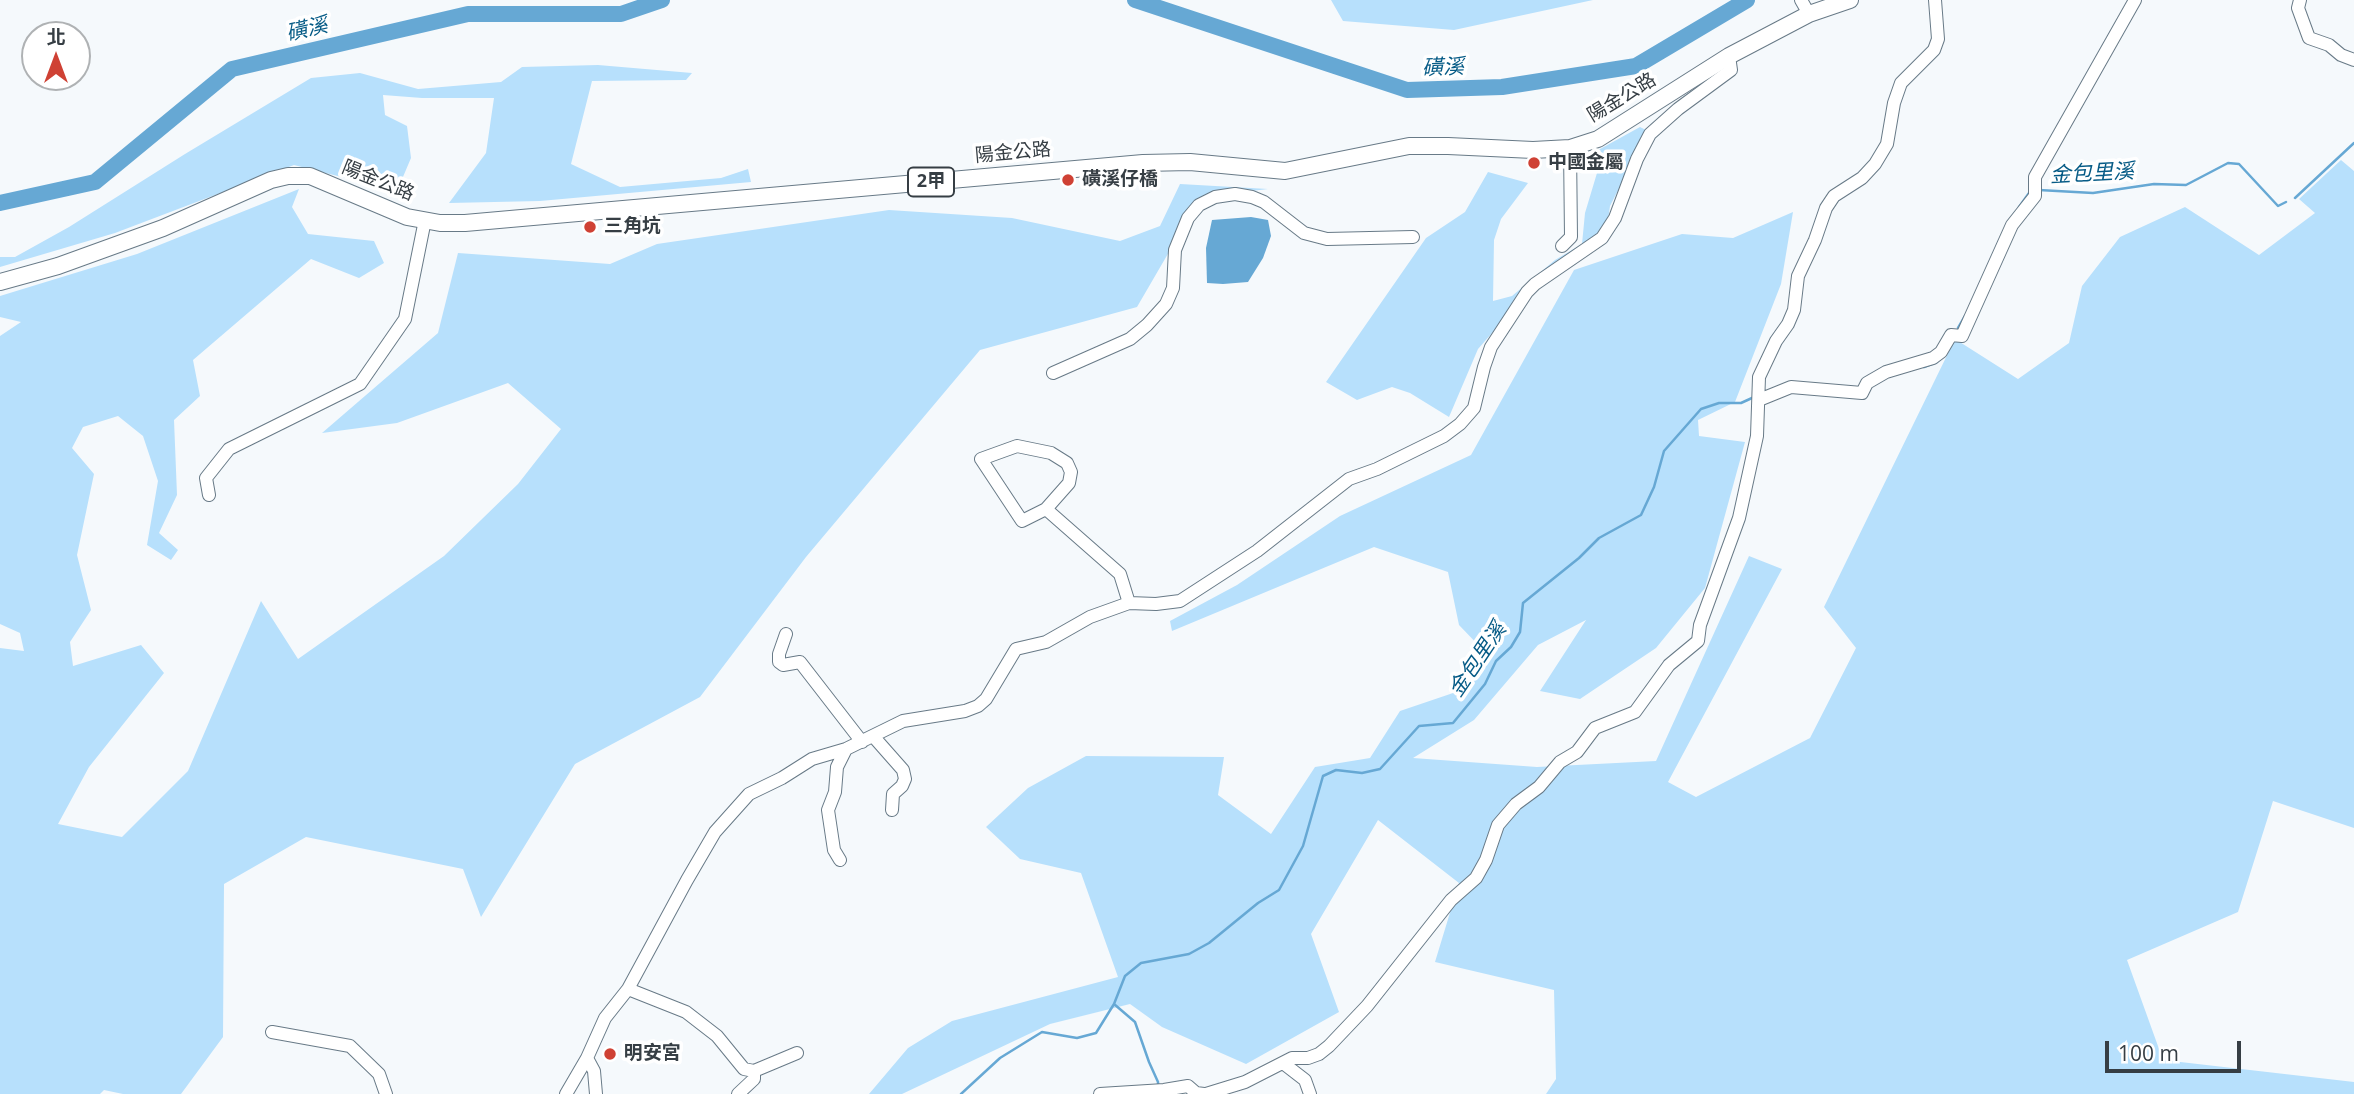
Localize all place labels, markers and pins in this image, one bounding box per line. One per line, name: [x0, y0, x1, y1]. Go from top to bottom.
place label: 中國金屬: [1548, 152, 1624, 174]
marker: 中國金屬: [1526, 155, 1542, 171]
place label: 磺溪仔橋: [1082, 169, 1158, 191]
marker: 磺溪仔橋: [1060, 172, 1076, 188]
place label: 三角坑: [604, 216, 661, 238]
marker: 三角坑: [582, 219, 598, 235]
place label: 明安宮: [624, 1043, 681, 1065]
marker: 明安宮: [602, 1046, 618, 1062]

